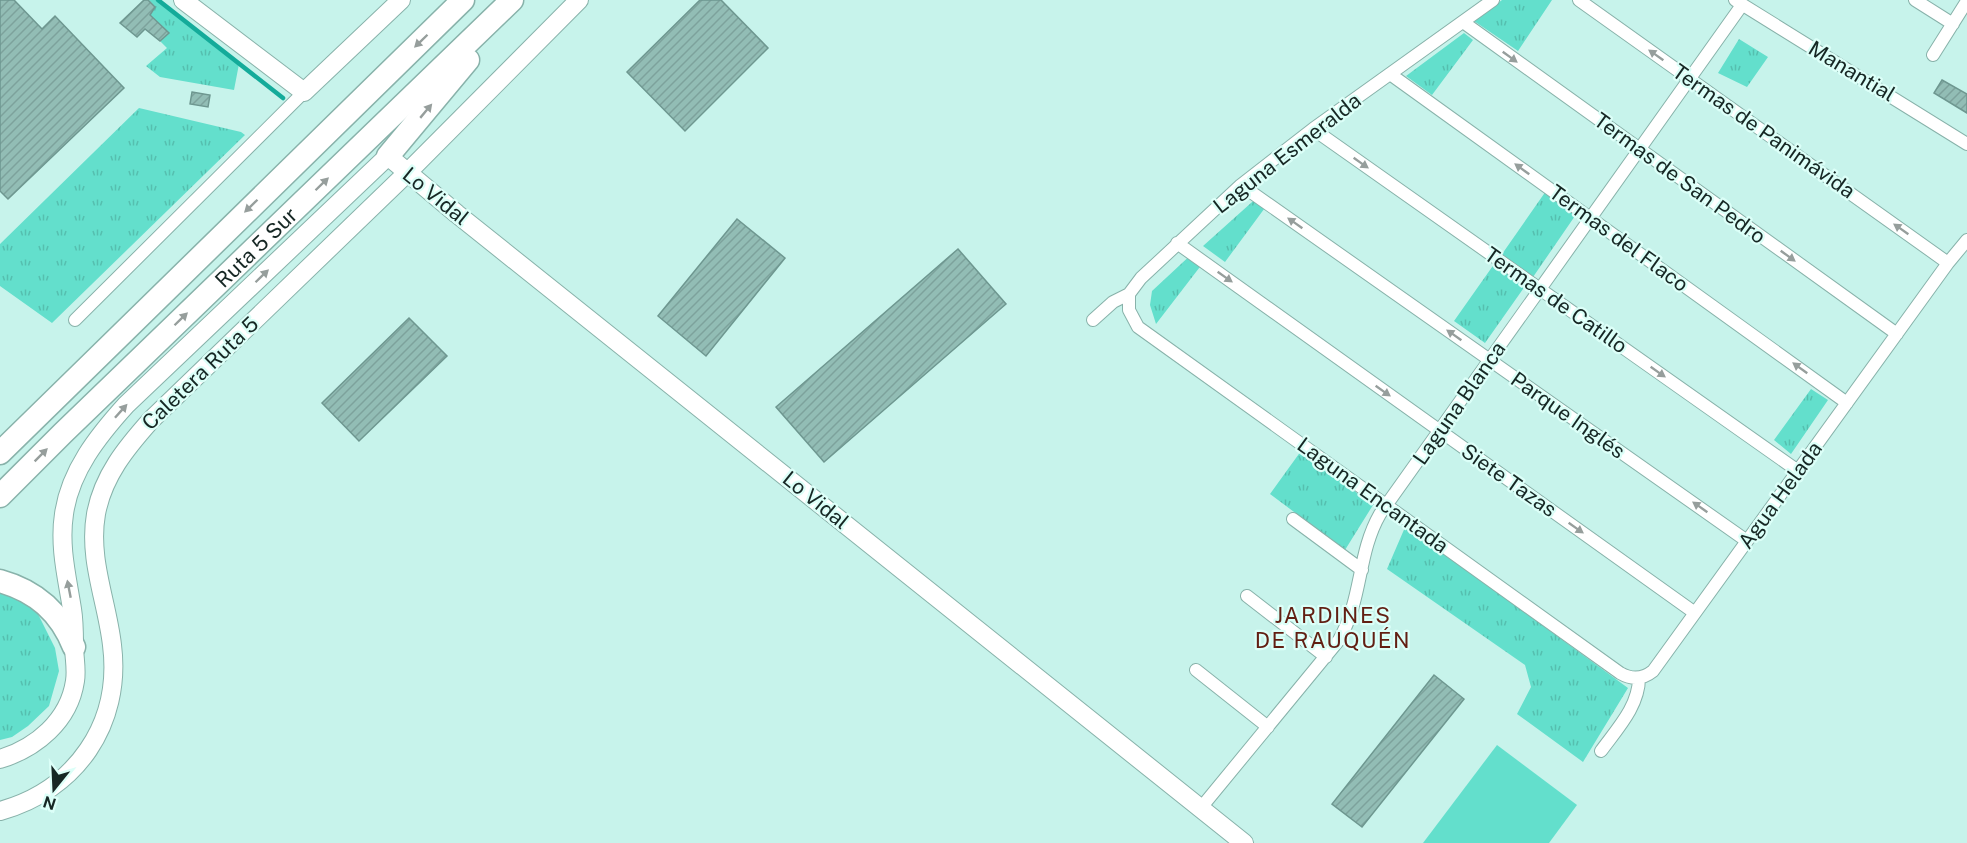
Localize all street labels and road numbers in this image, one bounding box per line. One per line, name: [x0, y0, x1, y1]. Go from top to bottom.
street label: Manantial: [1804, 35, 1900, 107]
street label: Termas de Panimávida: [1668, 59, 1860, 203]
street label: Laguna Esmeralda: [1208, 88, 1366, 218]
street label: Termas de San Pedro: [1589, 107, 1771, 249]
street label: Lo Vidal: [398, 162, 474, 230]
street label: Termas del Flaco: [1545, 179, 1693, 297]
street label: Ruta 5 Sur: [210, 202, 302, 292]
street label: Termas de Catillo: [1480, 242, 1632, 358]
street label: Caletera Ruta 5: [137, 311, 263, 435]
street label: Laguna Blanca: [1407, 337, 1511, 469]
street label: Parque Inglés: [1506, 366, 1630, 464]
street label: Laguna Encantada: [1293, 432, 1453, 558]
street label: Agua Helada: [1733, 437, 1827, 553]
street label: Siete Tazas: [1457, 438, 1561, 522]
street label: Lo Vidal: [778, 466, 854, 534]

